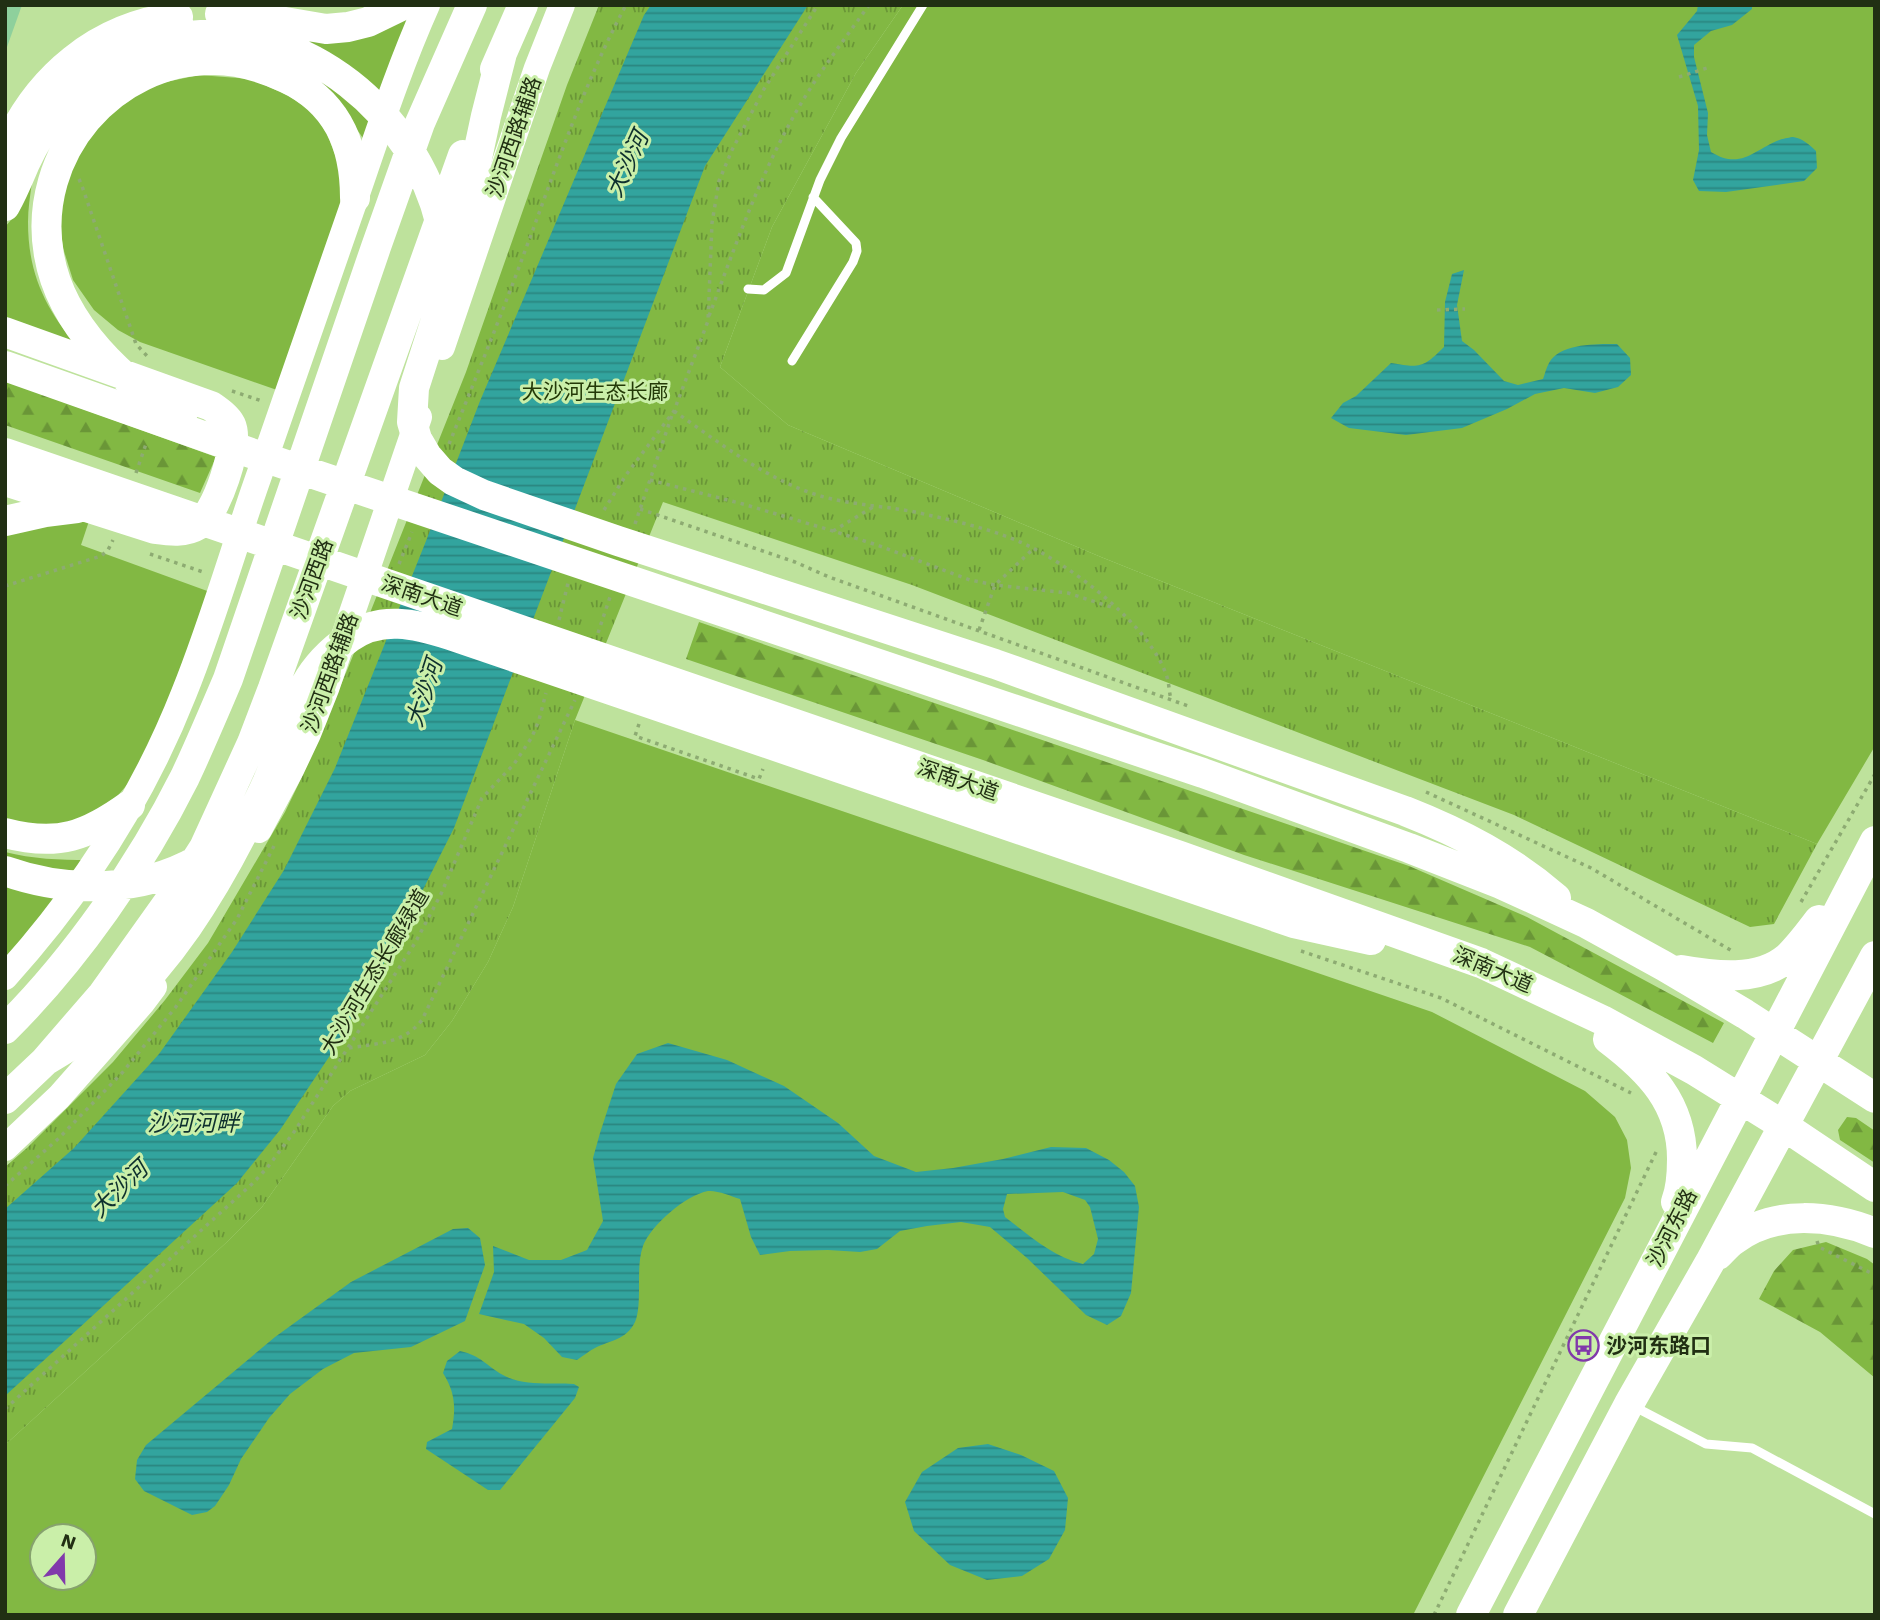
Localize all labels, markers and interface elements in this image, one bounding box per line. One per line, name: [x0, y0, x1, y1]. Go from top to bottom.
street label: 沙河西路辅路: [481, 73, 546, 200]
water label: 大沙河: [601, 124, 656, 201]
park label: 大沙河生态长廊: [522, 379, 669, 404]
street label: 沙河西路: [285, 535, 338, 623]
street label: 深南大道: [378, 570, 466, 621]
street label: 沙河西路辅路: [296, 609, 363, 736]
water label: 大沙河: [401, 652, 449, 730]
street label: 深南大道: [914, 754, 1002, 805]
street label: 大沙河生态长廊绿道: [315, 884, 434, 1059]
street label: 深南大道: [1450, 942, 1537, 997]
water label: 沙河河畔: [147, 1110, 242, 1137]
water label: 大沙河: [85, 1153, 156, 1223]
street label: 沙河东路: [1641, 1185, 1702, 1271]
bus stop icon: 沙河东路口: [1566, 1329, 1600, 1363]
place label: 沙河东路口: [1606, 1333, 1711, 1358]
north arrow: [28, 1522, 98, 1592]
text: N: [58, 1528, 79, 1555]

